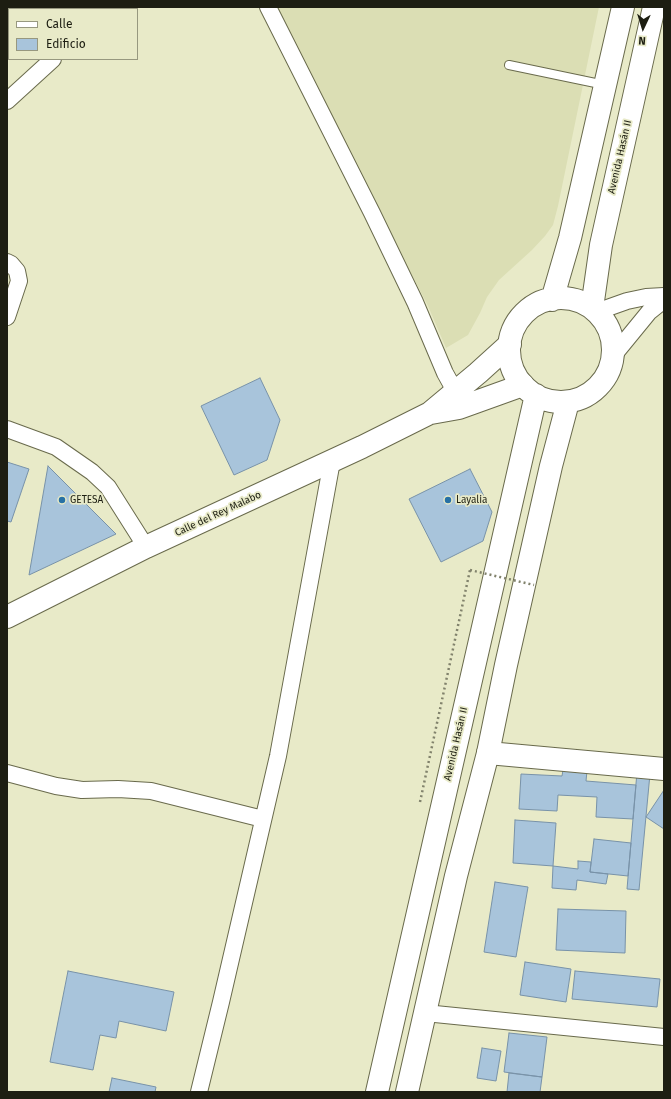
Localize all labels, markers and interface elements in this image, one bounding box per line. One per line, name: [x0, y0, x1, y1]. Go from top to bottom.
legend: [8, 8, 138, 60]
north arrow: [623, 8, 663, 48]
text: Calle: [46, 17, 73, 31]
text: N: [638, 34, 646, 47]
text: Edificio: [46, 37, 86, 51]
street label: Avenida Hasán II: [606, 119, 634, 195]
street label: Calle del Rey Malabo: [173, 489, 263, 539]
place label: GETESA: [70, 494, 103, 506]
place label: Layalia: [456, 494, 487, 506]
marker: GETESA: [57, 495, 67, 505]
marker: Layalia: [443, 495, 453, 505]
street label: Avenida Hasán II: [442, 706, 470, 782]

